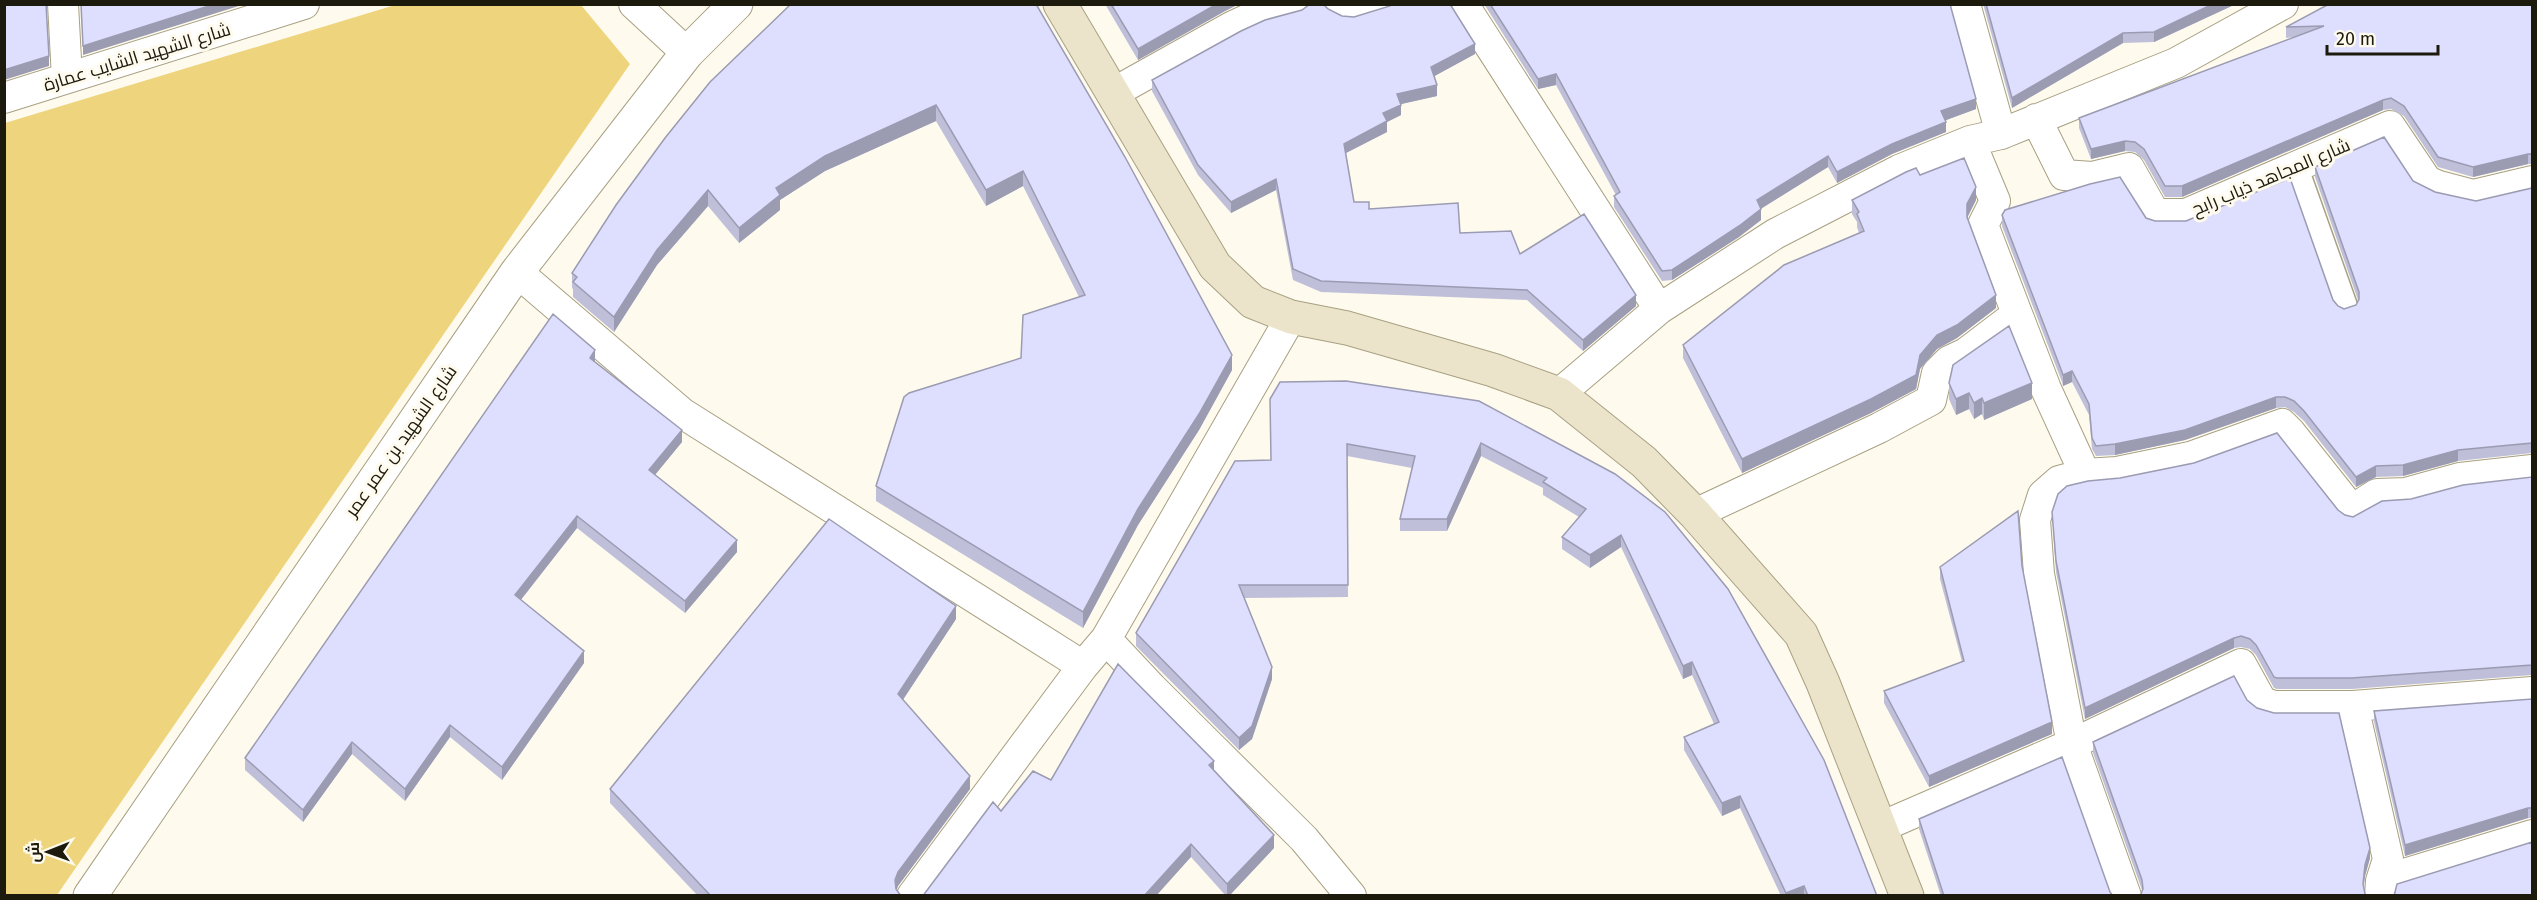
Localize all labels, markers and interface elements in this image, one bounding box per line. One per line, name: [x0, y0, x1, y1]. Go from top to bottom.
street label: شارع الشهيد الشايب عمارة: [41, 18, 234, 97]
scale bar: [2327, 18, 2438, 56]
text: 20 m: [2336, 28, 2375, 50]
street label: شارع المجاهد ذياب رابح: [2188, 134, 2354, 221]
street label: شارع الشهيد بن عمر عمر: [340, 361, 462, 522]
north arrow: [18, 822, 78, 882]
text: ش: [24, 842, 43, 863]

